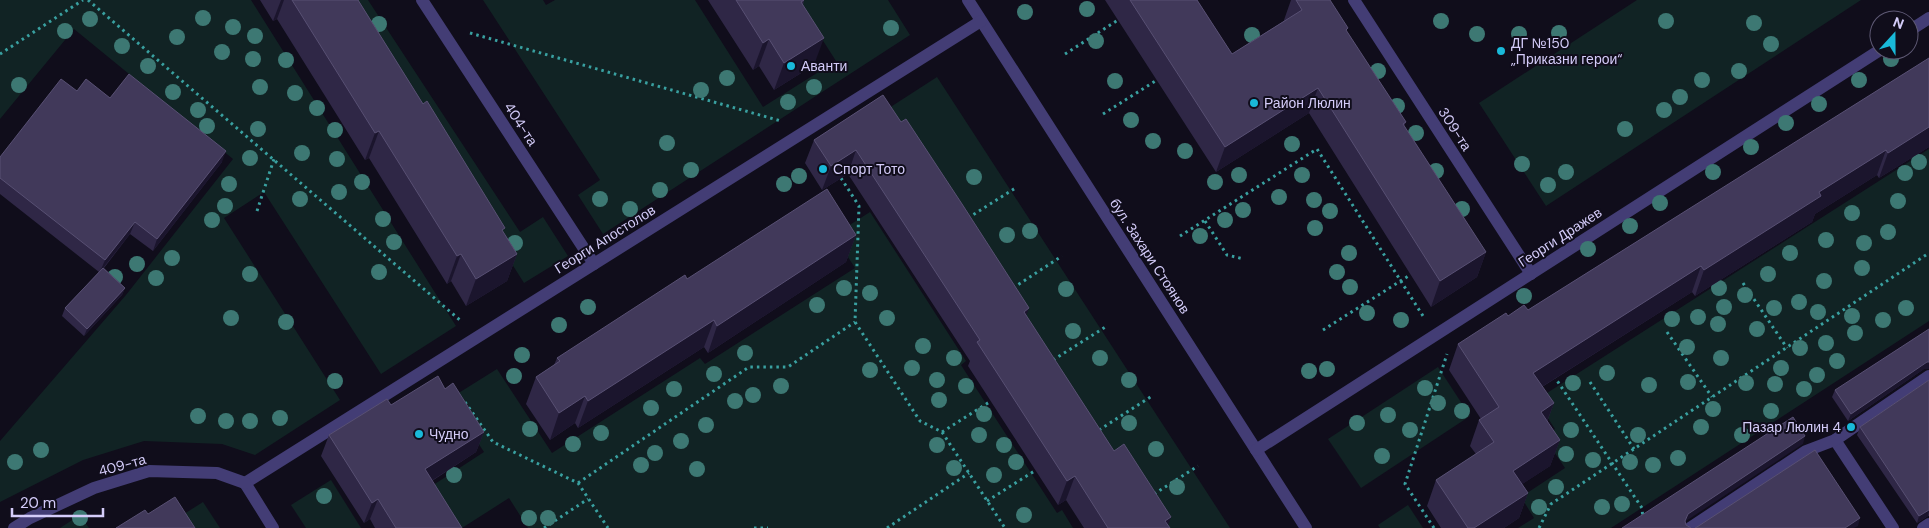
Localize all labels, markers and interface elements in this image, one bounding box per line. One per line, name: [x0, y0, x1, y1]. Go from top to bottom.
north arrow: [1869, 10, 1919, 60]
text: N: [1891, 13, 1907, 33]
place label: ДГ №150 „Приказни герои“: [1511, 34, 1622, 68]
marker: ДГ №150 „Приказни герои“: [1495, 45, 1507, 57]
place label: Аванти: [801, 57, 847, 75]
marker: Аванти: [785, 60, 797, 72]
place label: Район Люлин: [1264, 94, 1351, 112]
marker: Район Люлин: [1248, 97, 1260, 109]
street label: 404-та: [500, 99, 542, 149]
street label: 309-та: [1434, 104, 1476, 154]
place label: Спорт Тото: [833, 160, 905, 178]
marker: Спорт Тото: [817, 163, 829, 175]
street label: бул. Захари Стоянов: [1106, 195, 1194, 317]
street label: Георги Апостолов: [551, 201, 659, 277]
street label: Георги Дражев: [1515, 203, 1605, 271]
place label: Пазар Люлин 4: [1742, 418, 1841, 436]
marker: Пазар Люлин 4: [1845, 421, 1857, 433]
place label: Чудно: [429, 425, 469, 443]
marker: Чудно: [413, 428, 425, 440]
street label: 409-та: [96, 450, 148, 480]
scale bar: [12, 486, 104, 518]
text: 20 m: [20, 493, 56, 513]

